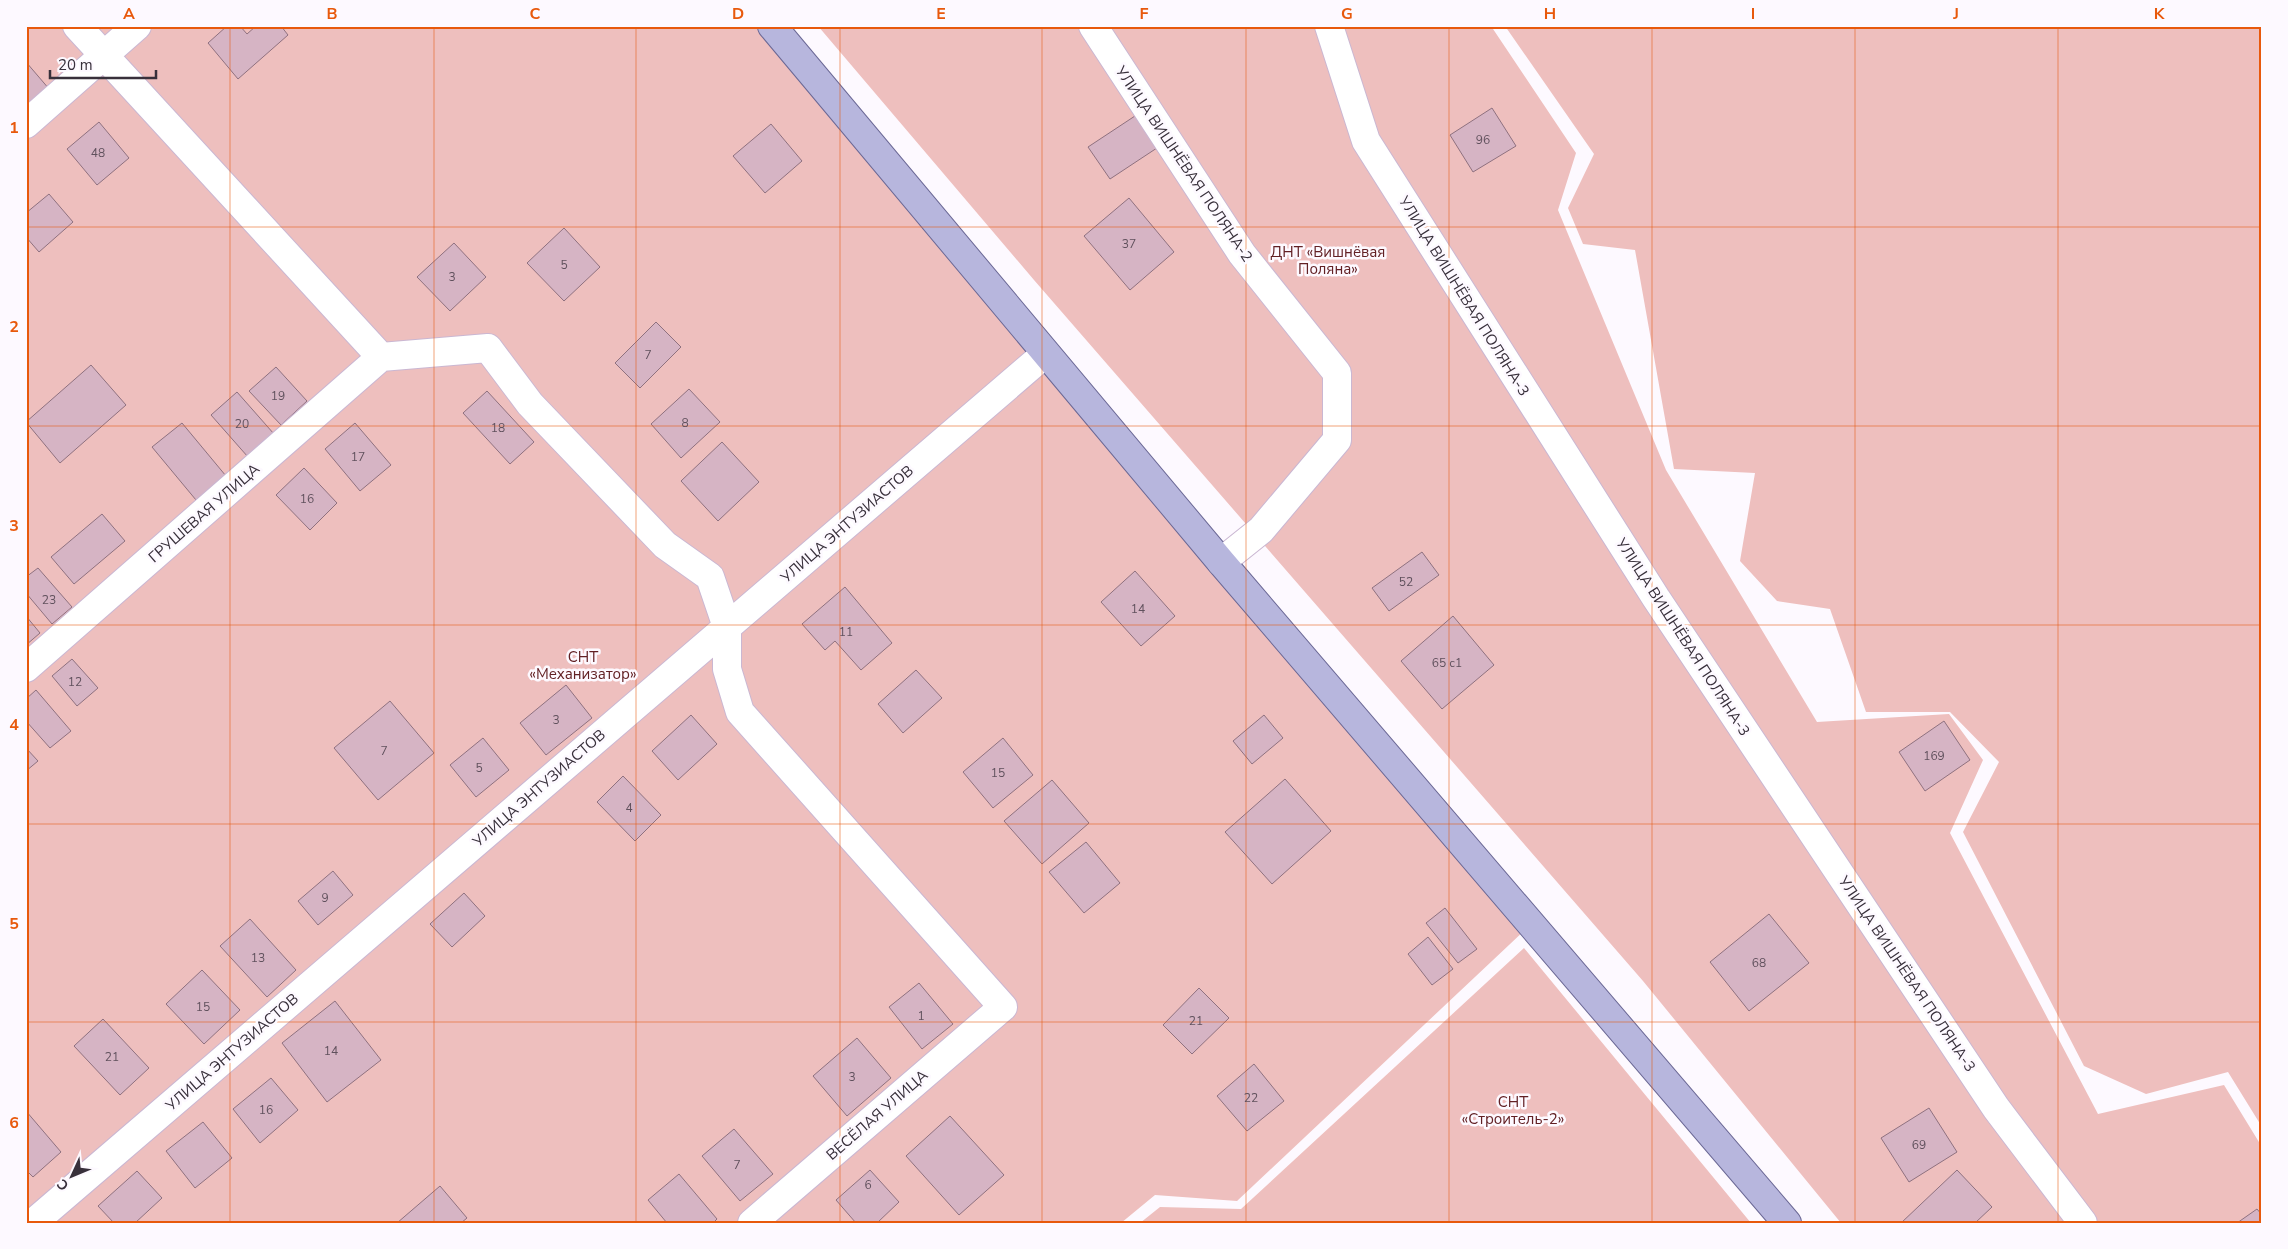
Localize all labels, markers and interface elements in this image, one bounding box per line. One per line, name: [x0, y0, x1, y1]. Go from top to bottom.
text: A: [123, 3, 135, 25]
text: B: [326, 3, 338, 25]
text: C: [530, 3, 541, 25]
text: D: [732, 3, 744, 25]
text: E: [936, 3, 946, 25]
text: F: [1140, 3, 1149, 25]
text: G: [1341, 3, 1353, 25]
text: H: [1544, 3, 1556, 25]
text: I: [1751, 3, 1755, 25]
text: J: [1952, 3, 1959, 25]
text: K: [2154, 3, 2166, 25]
scale bar: [50, 48, 156, 80]
text: 20 m: [58, 55, 93, 75]
street label: УЛИЦА ВИШНЁВАЯ ПОЛЯНА-2: [1110, 61, 1257, 266]
text: 1: [9, 117, 19, 139]
house number: 96: [1476, 132, 1490, 148]
house number: 48: [91, 145, 105, 161]
street label: УЛИЦА ВИШНЁВАЯ ПОЛЯНА-3: [1394, 191, 1534, 400]
house number: 37: [1122, 236, 1136, 252]
park label: ДНТ «Вишнёвая Поляна»: [1271, 242, 1385, 279]
house number: 5: [560, 257, 568, 273]
house number: 3: [448, 269, 456, 285]
text: 2: [9, 316, 19, 338]
house number: 7: [644, 347, 652, 363]
house number: 19: [271, 388, 285, 404]
house number: 8: [681, 415, 689, 431]
house number: 20: [235, 416, 249, 432]
house number: 18: [491, 420, 505, 436]
house number: 17: [351, 449, 365, 465]
street label: ГРУШЕВАЯ УЛИЦА: [144, 459, 264, 567]
street label: УЛИЦА ЭНТУЗИАСТОВ: [776, 461, 918, 588]
house number: 16: [300, 491, 314, 507]
text: 3: [9, 515, 19, 537]
street label: УЛИЦА ВИШНЁВАЯ ПОЛЯНА-3: [1611, 533, 1755, 740]
house number: 52: [1399, 574, 1413, 590]
house number: 23: [42, 592, 56, 608]
house number: 14: [1131, 601, 1145, 617]
house number: 11: [839, 624, 853, 640]
park label: СНТ «Механизатор»: [529, 647, 637, 684]
house number: 65 с1: [1432, 655, 1462, 671]
house number: 12: [68, 674, 82, 690]
house number: 3: [552, 712, 560, 728]
text: 4: [9, 714, 19, 736]
street label: УЛИЦА ЭНТУЗИАСТОВ: [468, 725, 610, 852]
house number: 7: [380, 743, 388, 759]
house number: 169: [1923, 748, 1945, 764]
house number: 5: [475, 760, 483, 776]
house number: 15: [991, 765, 1005, 781]
house number: 4: [625, 800, 633, 816]
street label: УЛИЦА ВИШНЁВАЯ ПОЛЯНА-3: [1833, 871, 1980, 1076]
house number: 9: [321, 890, 329, 906]
text: 5: [9, 913, 19, 935]
house number: 13: [251, 950, 265, 966]
house number: 68: [1752, 955, 1766, 971]
street label: УЛИЦА ЭНТУЗИАСТОВ: [161, 989, 303, 1116]
house number: 15: [196, 999, 210, 1015]
house number: 1: [917, 1008, 925, 1024]
house number: 21: [1189, 1013, 1203, 1029]
house number: 14: [324, 1043, 338, 1059]
house number: 21: [105, 1049, 119, 1065]
street label: ВЕСЁЛАЯ УЛИЦА: [822, 1065, 932, 1165]
house number: 3: [848, 1069, 856, 1085]
house number: 22: [1244, 1090, 1258, 1106]
park label: СНТ «Строитель-2»: [1462, 1092, 1564, 1129]
house number: 16: [259, 1102, 273, 1118]
text: 6: [9, 1112, 19, 1134]
house number: 69: [1912, 1137, 1926, 1153]
north arrow: [48, 1152, 98, 1202]
house number: 7: [733, 1157, 741, 1173]
text: С: [53, 1174, 73, 1195]
house number: 6: [864, 1177, 872, 1193]

